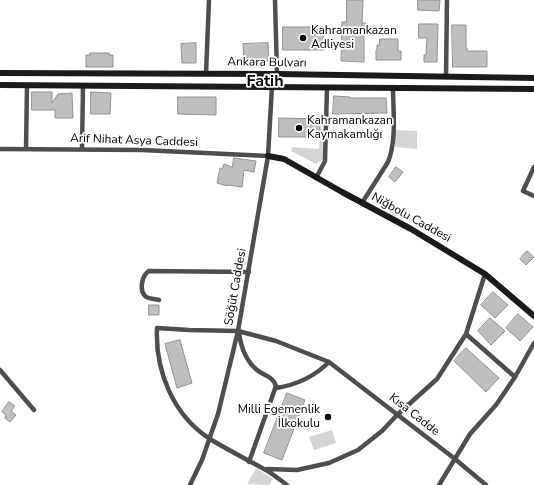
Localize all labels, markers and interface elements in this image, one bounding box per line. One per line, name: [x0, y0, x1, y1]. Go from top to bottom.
place label: Kahramankazan Adliyesi: [311, 24, 397, 52]
marker: Kahramankazan Adliyesi: [298, 33, 308, 43]
street label: Ankara Bulvarı: [227, 55, 307, 71]
district label: Fatih: [246, 72, 284, 92]
place label: Kahramankazan Kaymakamlığı: [307, 114, 393, 142]
marker: Kahramankazan Kaymakamlığı: [294, 123, 304, 133]
street label: Arif Nihat Asya Caddesi: [70, 132, 198, 150]
street label: Niğbolu Caddesi: [369, 190, 453, 246]
street label: Söğüt Caddesi: [222, 247, 250, 327]
street label: Kısa Cadde: [386, 391, 442, 439]
place label: Milli Egemenlik İlkokulu: [238, 403, 320, 431]
marker: Milli Egemenlik İlkokulu: [323, 412, 333, 422]

